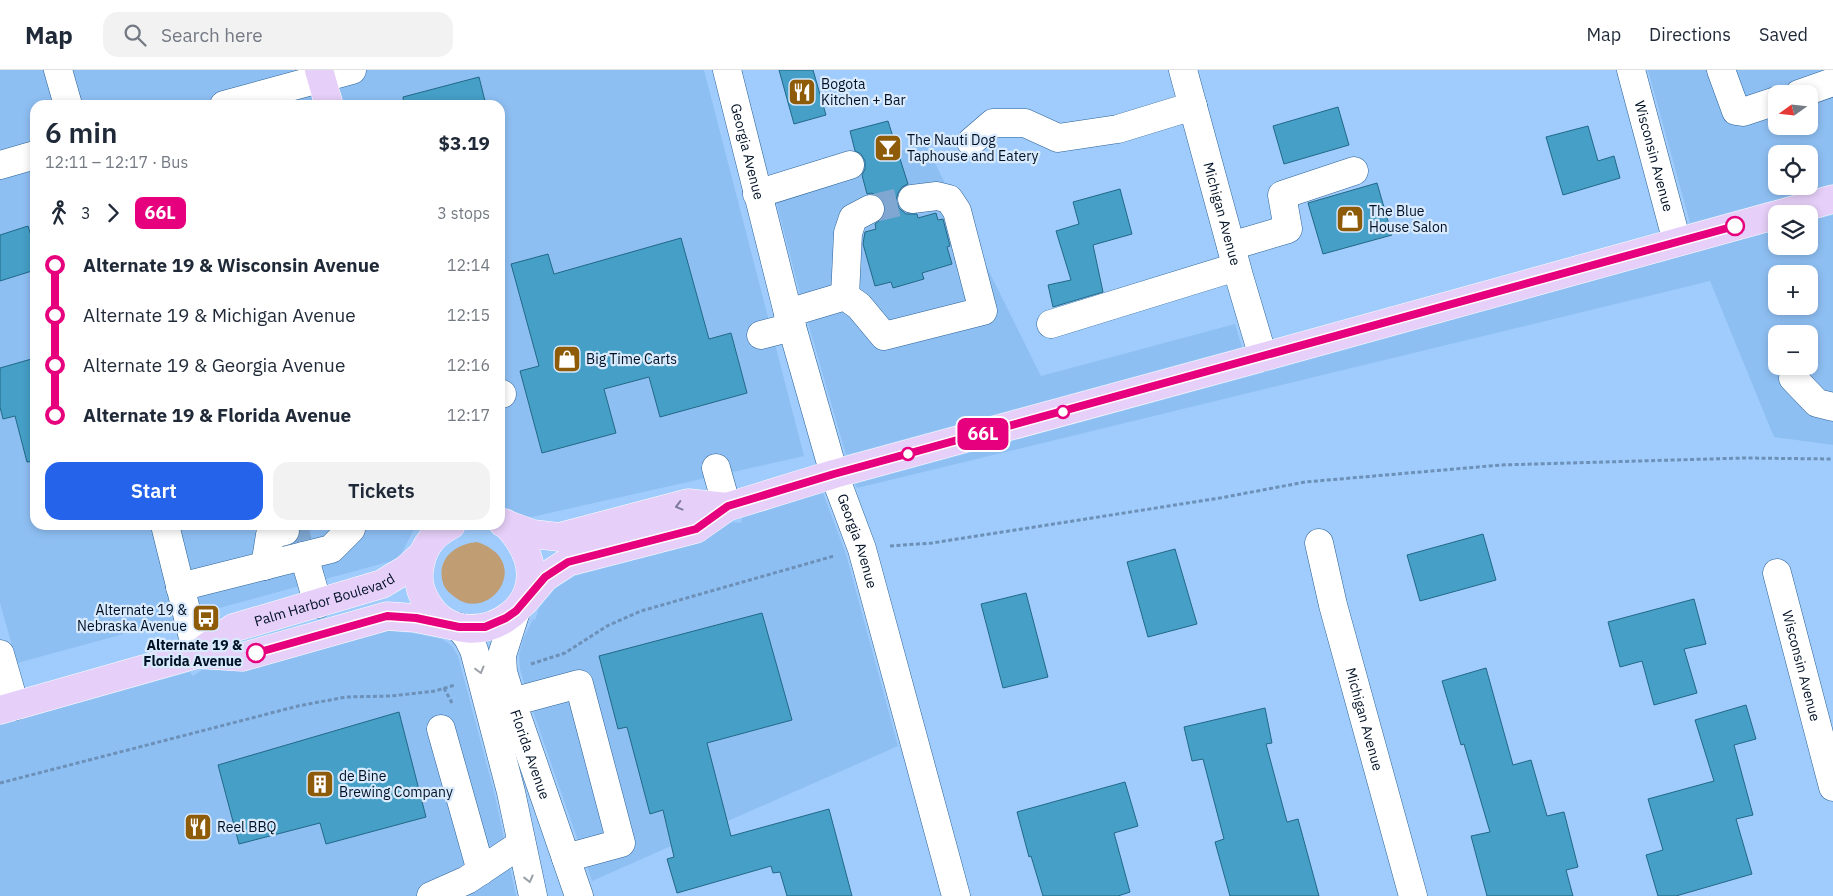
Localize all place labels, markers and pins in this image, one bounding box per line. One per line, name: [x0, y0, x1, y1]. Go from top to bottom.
place label: Bogota Kitchen + Bar: [821, 75, 906, 109]
restaurant icon: Bogota Kitchen + Bar: [787, 77, 817, 107]
place label: The Nauti Dog Taphouse and Eatery: [907, 131, 1038, 165]
bar icon: The Nauti Dog Taphouse and Eatery: [873, 133, 903, 163]
place label: The Blue House Salon: [1369, 202, 1448, 236]
shop icon: The Blue House Salon: [1335, 204, 1365, 234]
unlabelled marker: [1725, 216, 1745, 236]
shop icon: Big Time Carts: [552, 344, 582, 374]
place label: Big Time Carts: [586, 350, 677, 368]
unlabelled marker: [1056, 405, 1070, 419]
unlabelled marker: [901, 447, 915, 461]
place label: Alternate 19 & Nebraska Avenue: [77, 601, 187, 635]
bus stop icon: Alternate 19 & Nebraska Avenue: [191, 603, 221, 633]
place label: Alternate 19 & Florida Avenue: [143, 636, 243, 670]
marker: Alternate 19 & Florida Avenue: [246, 643, 266, 663]
place label: de Bine Brewing Company: [339, 767, 453, 801]
building icon: de Bine Brewing Company: [305, 769, 335, 799]
restaurant icon: Reel BBQ: [183, 812, 213, 842]
place label: Reel BBQ: [217, 818, 277, 836]

